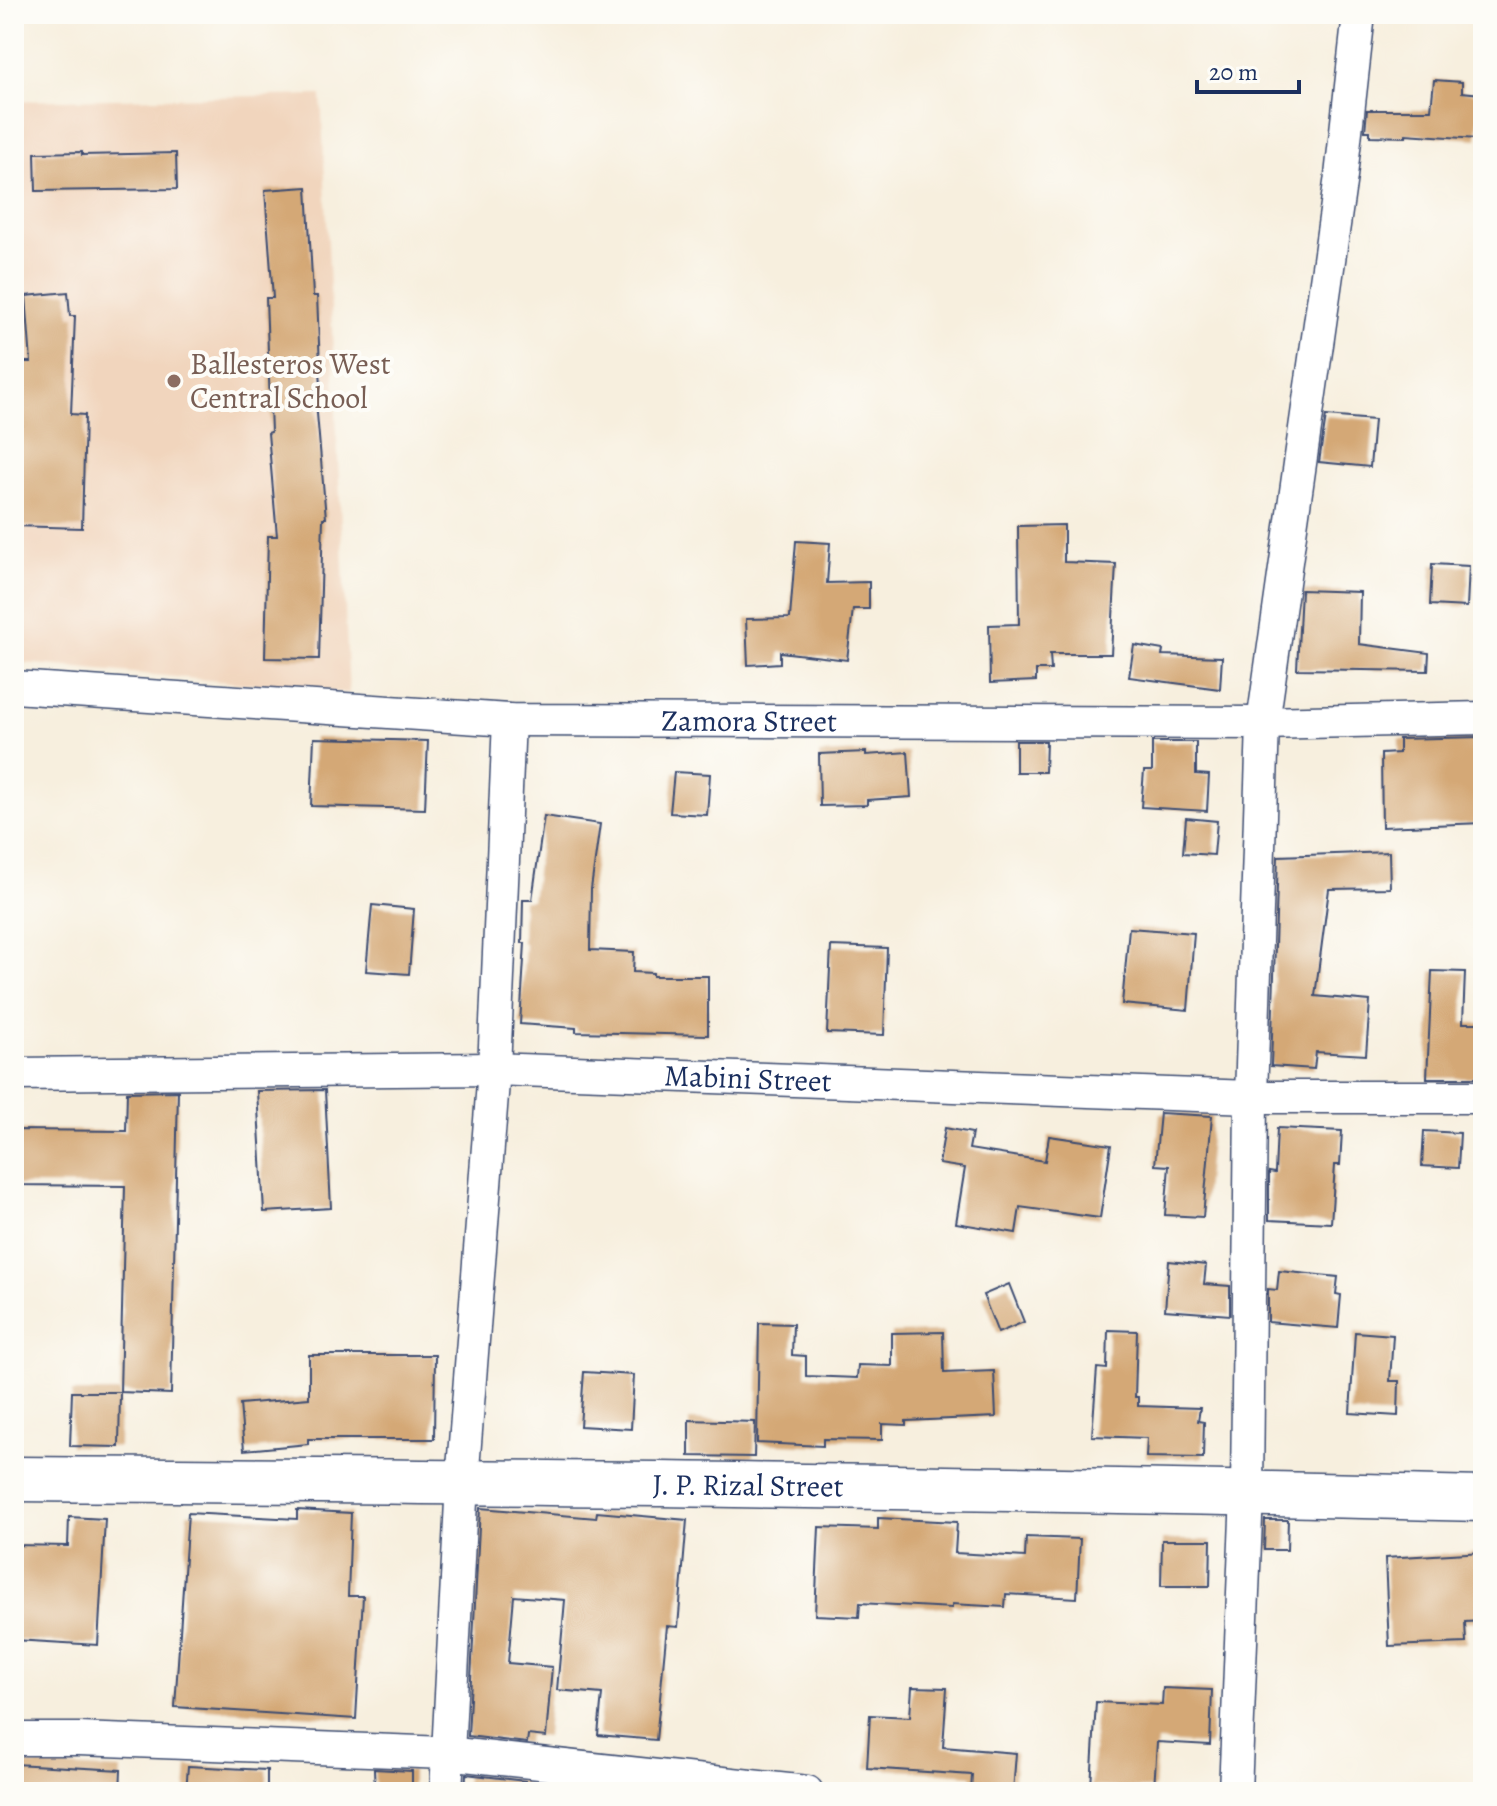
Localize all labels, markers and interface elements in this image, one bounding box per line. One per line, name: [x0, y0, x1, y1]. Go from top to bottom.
scale bar: [1197, 44, 1299, 94]
text: 20 m: [1209, 56, 1258, 88]
place label: Ballesteros West Central School: [190, 344, 391, 418]
marker: Ballesteros West Central School: [165, 372, 183, 390]
street label: Zamora Street: [661, 701, 837, 741]
street label: Mabini Street: [663, 1055, 832, 1101]
street label: J. P. Rizal Street: [652, 1464, 844, 1506]

